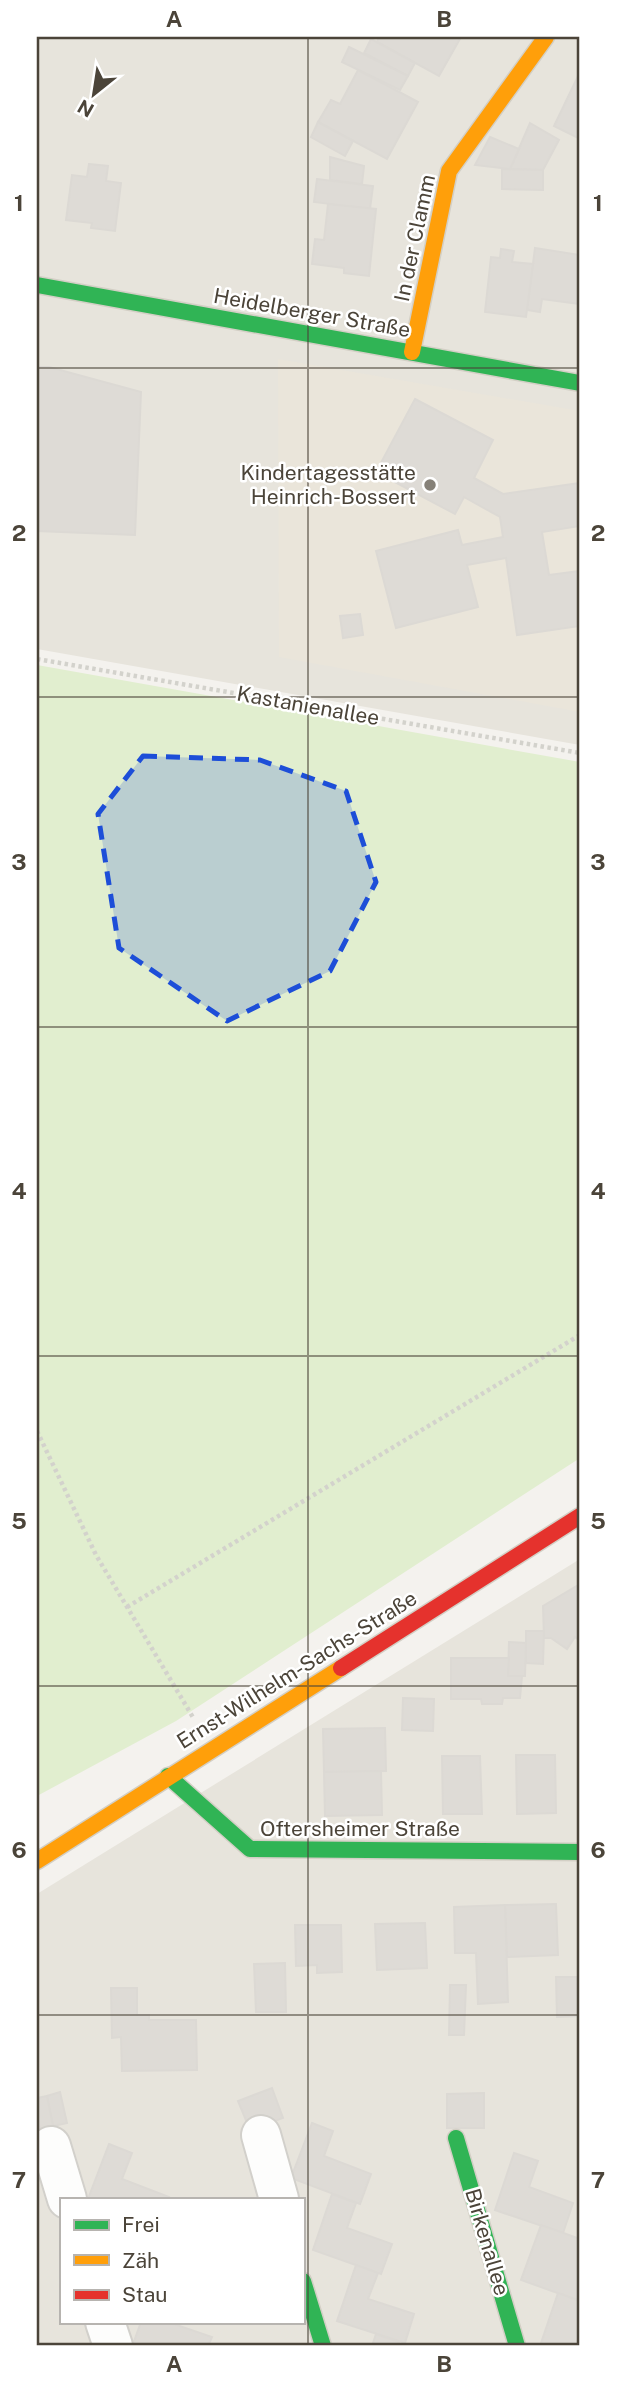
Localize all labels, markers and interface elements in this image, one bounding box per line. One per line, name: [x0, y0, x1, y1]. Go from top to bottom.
text: A: [166, 5, 183, 32]
text: B: [436, 5, 452, 32]
north arrow: [60, 60, 130, 130]
text: N: [74, 95, 97, 122]
street label: In der Clamm: [389, 172, 440, 304]
text: 1: [14, 189, 24, 216]
text: 1: [593, 189, 603, 216]
street label: Heidelberger Straße: [212, 283, 412, 342]
place label: Kindertagesstätte Heinrich-Bossert: [240, 460, 416, 509]
marker: Kindertagesstätte Heinrich-Bossert: [422, 477, 438, 493]
text: 2: [12, 519, 26, 546]
text: 2: [591, 519, 605, 546]
street label: Kastanienallee: [235, 681, 381, 730]
text: 3: [11, 848, 27, 875]
text: 3: [590, 848, 606, 875]
text: 4: [11, 1177, 27, 1204]
text: 4: [590, 1177, 606, 1204]
text: 5: [11, 1507, 27, 1534]
text: 5: [590, 1507, 606, 1534]
street label: Ernst-Wilhelm-Sachs-Straße: [172, 1585, 421, 1754]
street label: Oftersheimer Straße: [260, 1816, 460, 1841]
text: 6: [11, 1836, 27, 1863]
text: 6: [590, 1836, 606, 1863]
text: 7: [12, 2166, 26, 2193]
text: 7: [591, 2166, 605, 2193]
street label: Birkenallee: [460, 2185, 515, 2298]
legend: [60, 2198, 304, 2324]
text: Frei: [122, 2212, 160, 2237]
text: Zäh: [122, 2248, 159, 2273]
text: Stau: [122, 2282, 168, 2307]
text: A: [166, 2350, 183, 2377]
text: B: [436, 2350, 452, 2377]

